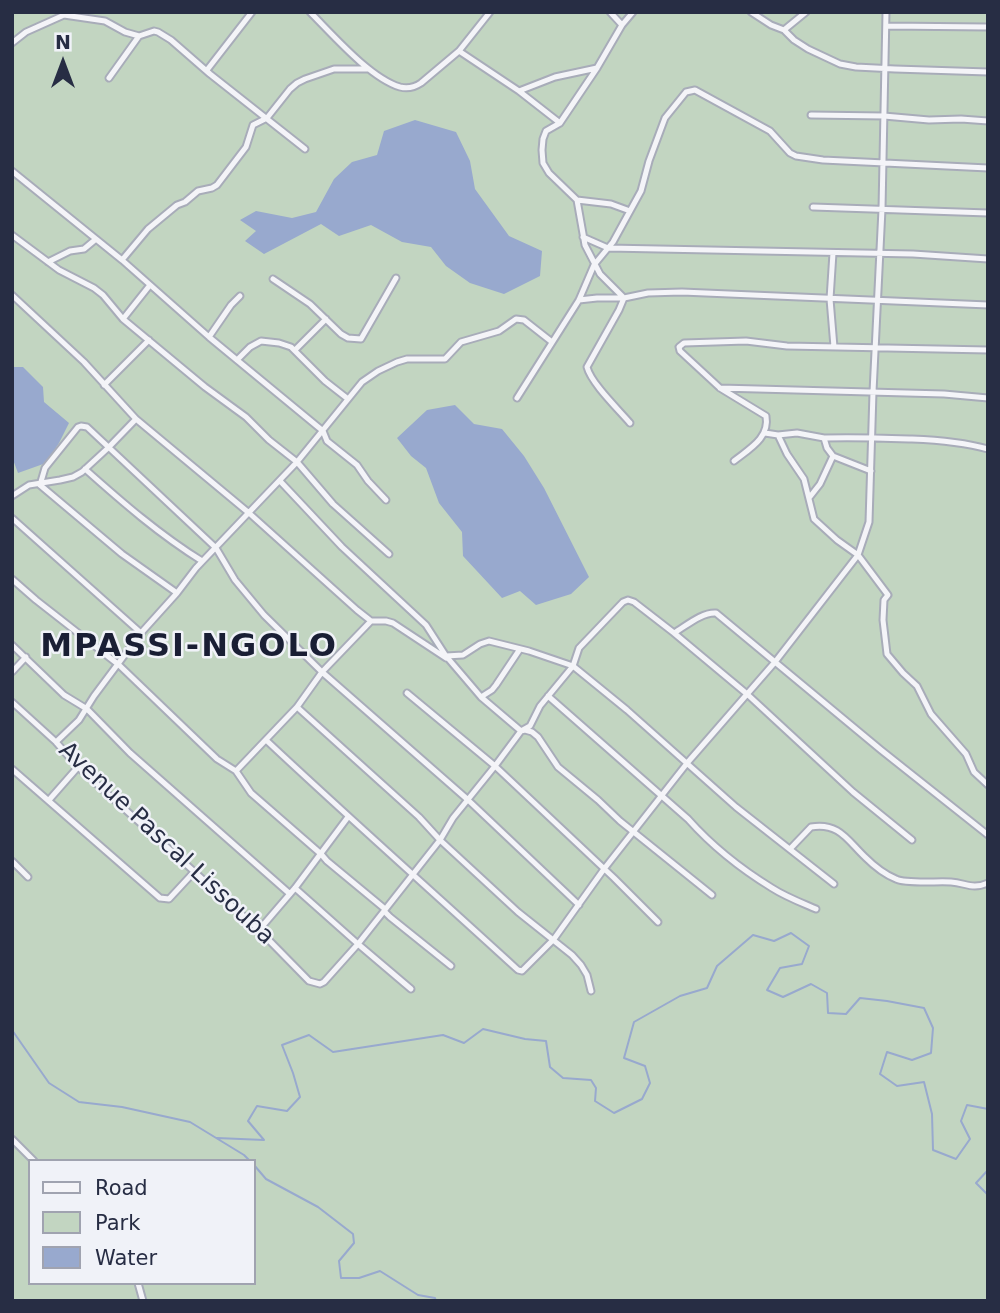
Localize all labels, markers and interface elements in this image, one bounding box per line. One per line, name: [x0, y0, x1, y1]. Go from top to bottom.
north arrow: [28, 28, 98, 98]
text: N: [55, 31, 71, 53]
district label: MPASSI-NGOLO: [42, 629, 336, 667]
street label: Avenue Pascal Lissouba: [52, 736, 280, 952]
legend: [28, 1159, 256, 1285]
text: Road: [95, 1176, 148, 1200]
text: Park: [95, 1211, 140, 1235]
text: Water: [95, 1246, 157, 1270]

